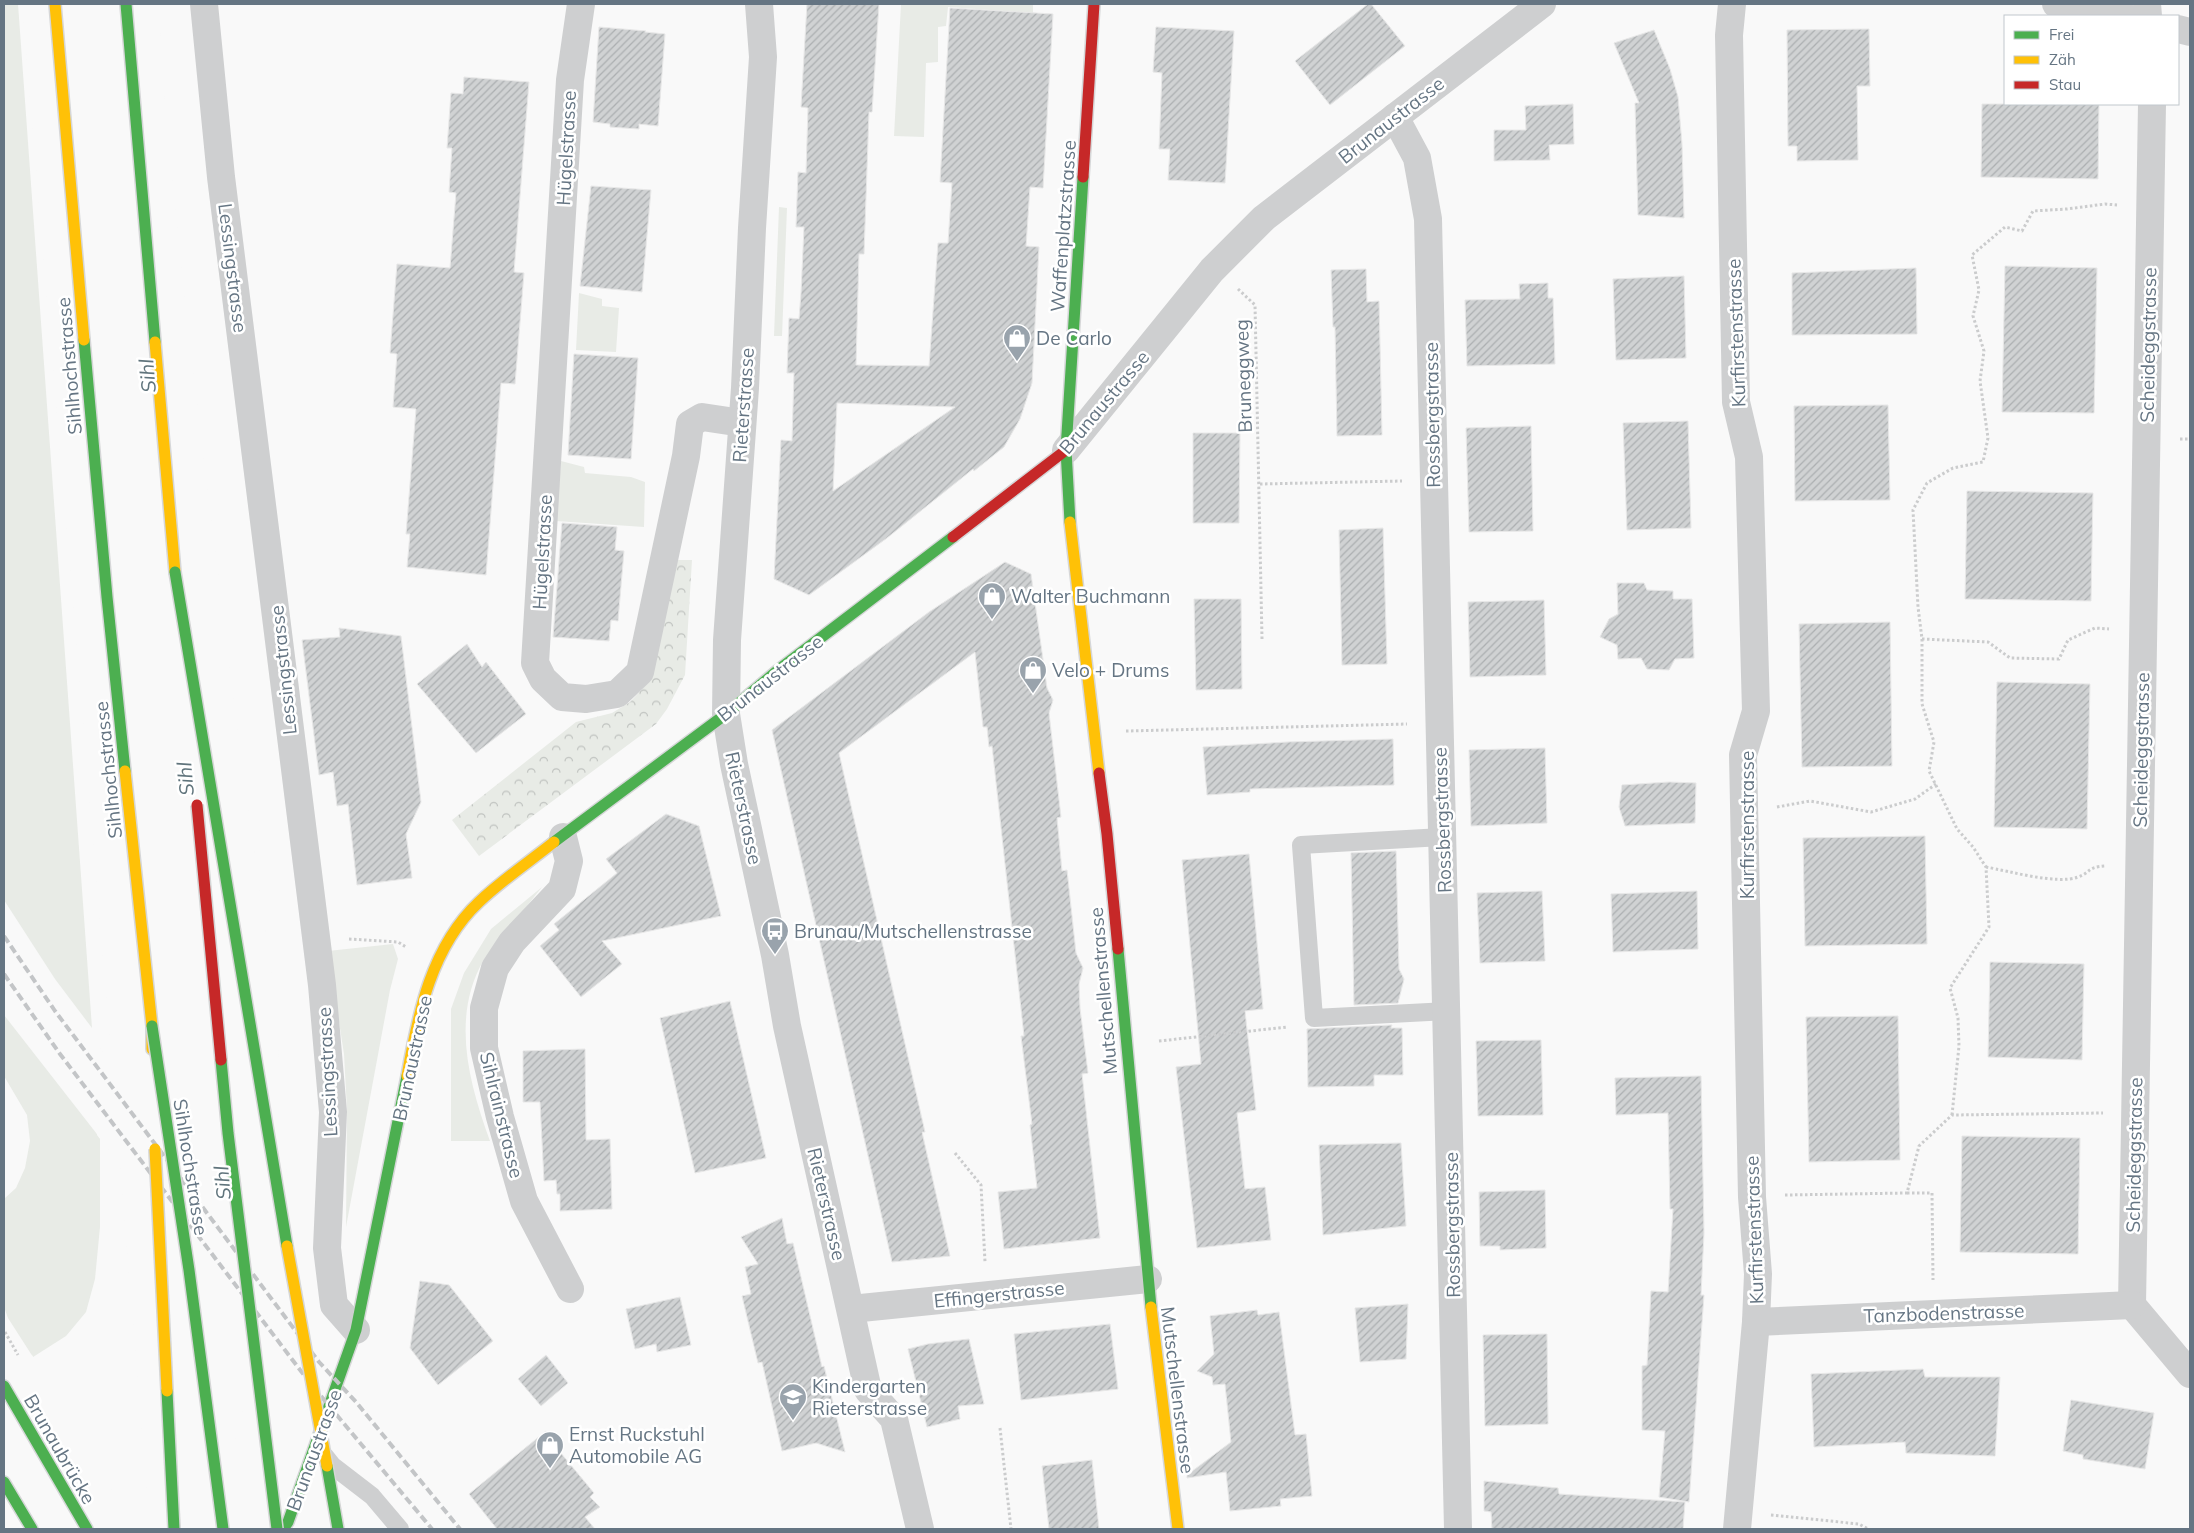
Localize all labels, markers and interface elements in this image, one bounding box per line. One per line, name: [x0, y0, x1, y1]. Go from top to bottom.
legend: [2004, 15, 2179, 105]
text: Frei: [2049, 25, 2074, 44]
text: Zäh: [2049, 50, 2076, 69]
street label: Brunaustrasse: [1333, 71, 1449, 169]
text: Stau: [2049, 75, 2081, 94]
street label: Hügelstrasse: [551, 90, 581, 206]
street label: Waffenplatzstrasse: [1045, 139, 1081, 313]
street label: Lessingstrasse: [213, 202, 253, 334]
street label: Kurfirstenstrasse: [1721, 258, 1751, 408]
street label: Scheideggstrasse: [2135, 267, 2161, 423]
street label: Sihlhochstrasse: [51, 296, 87, 436]
street label: Bruneggweg: [1229, 319, 1257, 433]
shop icon: De Carlo: [1002, 323, 1032, 362]
place label: De Carlo: [1036, 326, 1112, 350]
street label: Rossbergstrasse: [1419, 342, 1445, 488]
street label: Brunaustrasse: [1054, 345, 1154, 459]
street label: Rieterstrasse: [727, 347, 759, 463]
water label: Sihl: [133, 358, 161, 394]
street label: Hügelstrasse: [527, 494, 557, 610]
shop icon: Walter Buchmann: [977, 581, 1007, 620]
place label: Walter Buchmann: [1011, 584, 1170, 608]
street label: Lessingstrasse: [264, 604, 302, 736]
street label: Brunaustrasse: [712, 629, 828, 727]
shop icon: Velo + Drums: [1018, 655, 1048, 694]
place label: Velo + Drums: [1052, 658, 1169, 682]
street label: Scheideggstrasse: [2128, 672, 2154, 828]
street label: Sihlhochstrasse: [89, 700, 127, 840]
street label: Rossbergstrasse: [1427, 747, 1457, 893]
street label: Rieterstrasse: [720, 749, 768, 867]
street label: Kurfirstenstrasse: [1735, 751, 1759, 899]
water label: Sihl: [171, 761, 199, 797]
street label: Mutschellenstrasse: [1084, 906, 1122, 1076]
bus stop icon: Brunau/Mutschellenstrasse: [760, 916, 790, 955]
place label: Brunau/Mutschellenstrasse: [794, 919, 1032, 943]
street label: Brunaustrasse: [387, 993, 437, 1123]
street label: Lessingstrasse: [312, 1006, 342, 1138]
street label: Sihlrainstrasse: [475, 1049, 529, 1181]
street label: Scheideggstrasse: [2121, 1077, 2147, 1233]
street label: Sihlhochstrasse: [168, 1097, 214, 1237]
street label: Rieterstrasse: [802, 1145, 852, 1263]
street label: Rossbergstrasse: [1439, 1152, 1465, 1298]
street label: Kurfirstenstrasse: [1739, 1155, 1769, 1305]
water label: Sihl: [208, 1165, 236, 1201]
street label: Effingerstrasse: [933, 1275, 1065, 1313]
street label: Tanzbodenstrasse: [1863, 1298, 2025, 1328]
street label: Mutschellenstrasse: [1156, 1305, 1200, 1475]
place label: Kindergarten Rieterstrasse: [812, 1374, 927, 1420]
school or university icon: Kindergarten Rieterstrasse: [778, 1382, 808, 1421]
street label: Brunaustrasse: [281, 1386, 347, 1514]
street label: Brunaubrücke: [19, 1390, 101, 1508]
place label: Ernst Ruckstuhl Automobile AG: [569, 1422, 705, 1468]
shop icon: Ernst Ruckstuhl Automobile AG: [535, 1430, 565, 1469]

